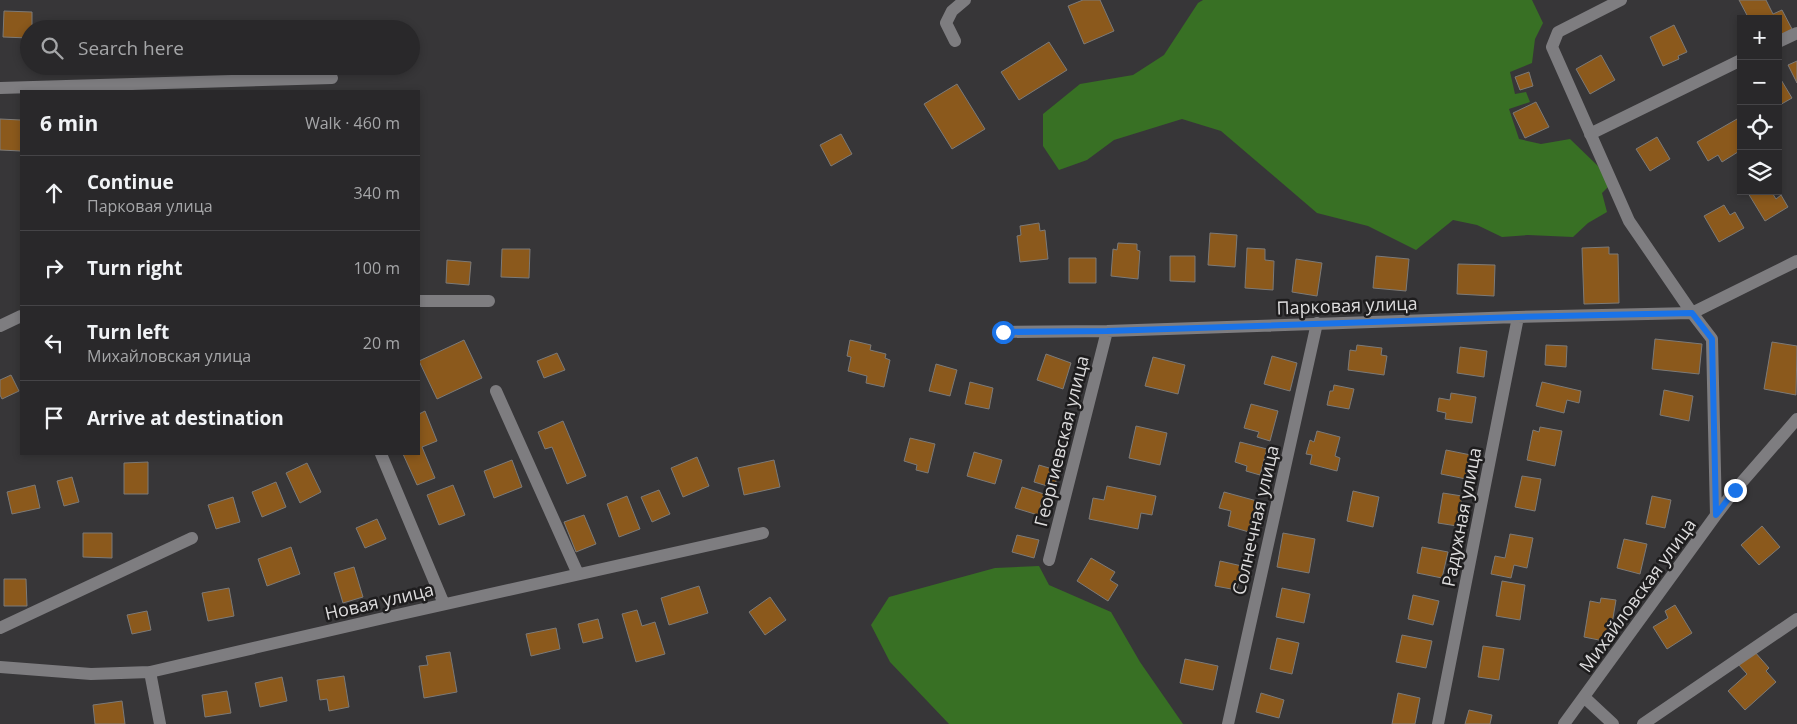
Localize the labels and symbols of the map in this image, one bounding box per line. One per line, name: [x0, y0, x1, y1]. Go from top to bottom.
street label: Парковая улица: [1276, 291, 1418, 319]
route start: [992, 321, 1015, 344]
street label: Георгиевская улица: [1028, 353, 1094, 529]
street label: Солнечная улица: [1226, 443, 1284, 597]
street label: Радужная улица: [1436, 445, 1486, 589]
route end: [1724, 479, 1747, 502]
street label: Михайловская улица: [1573, 513, 1701, 677]
street label: Новая улица: [322, 577, 436, 625]

